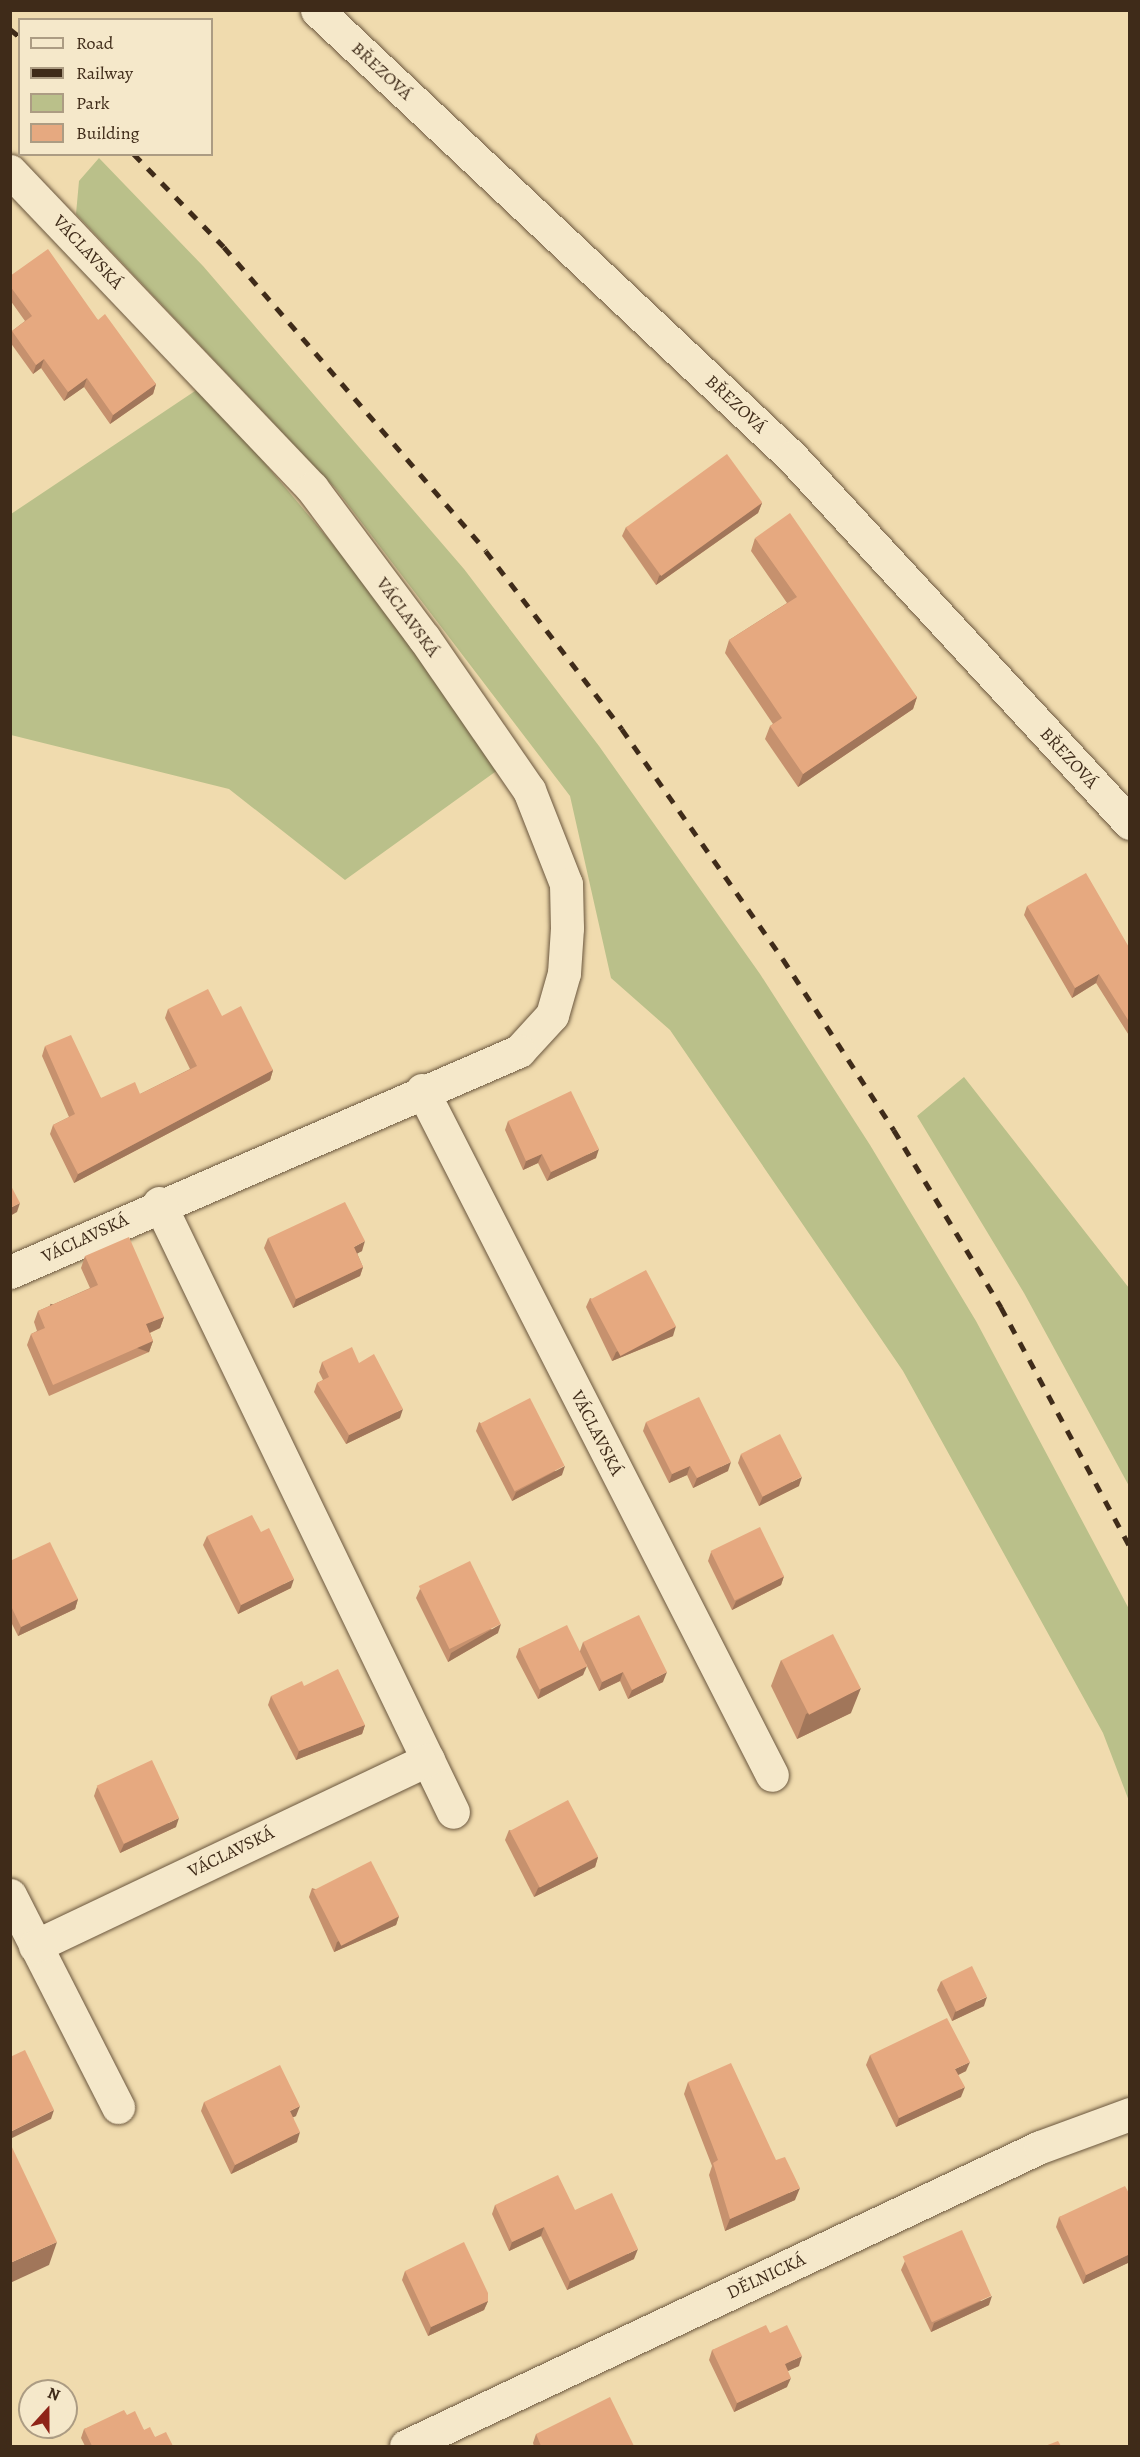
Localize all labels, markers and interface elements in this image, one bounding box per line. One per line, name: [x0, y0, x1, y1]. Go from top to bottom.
legend: [18, 18, 213, 156]
text: Road: [76, 31, 113, 55]
street label: BŘEZOVÁ: [347, 37, 417, 105]
text: Railway: [76, 61, 133, 85]
text: Park: [76, 91, 110, 115]
text: Building: [76, 121, 140, 145]
street label: VÁCLAVSKÁ: [48, 211, 128, 293]
street label: BŘEZOVÁ: [701, 370, 771, 438]
street label: VÁCLAVSKÁ: [372, 573, 444, 661]
street label: BŘEZOVÁ: [1035, 723, 1103, 793]
street label: VÁCLAVSKÁ: [38, 1209, 132, 1267]
street label: VÁCLAVSKÁ: [566, 1387, 628, 1479]
street label: VÁCLAVSKÁ: [185, 1822, 277, 1882]
street label: DĚLNICKÁ: [723, 2248, 809, 2304]
north arrow: [18, 2379, 78, 2439]
text: N: [44, 2382, 63, 2406]

